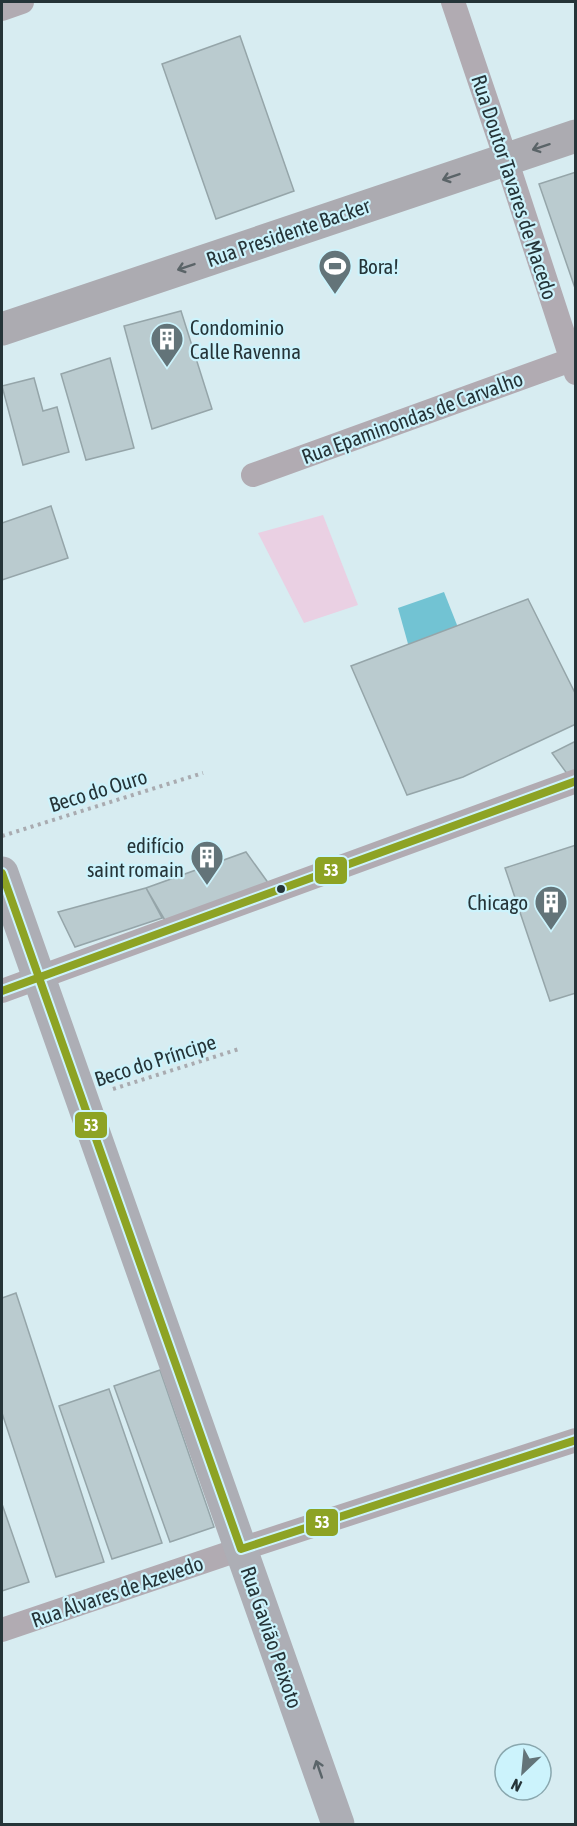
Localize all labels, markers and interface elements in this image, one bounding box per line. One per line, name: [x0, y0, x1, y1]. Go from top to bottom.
street label: Rua Doutor Tavares de Macedo: [467, 72, 563, 302]
one-way arrow: [532, 143, 551, 154]
one-way arrow: [442, 173, 460, 184]
street label: Rua Presidente Backer: [203, 192, 374, 271]
sports icon: Bora!: [317, 248, 353, 295]
place label: Bora!: [358, 254, 399, 278]
one-way arrow: [177, 262, 196, 273]
place label: Condominio Calle Ravenna: [190, 315, 301, 363]
building icon: Condominio Calle Ravenna: [149, 321, 185, 368]
street label: Rua Epaminondas de Carvalho: [298, 366, 526, 468]
street label: Beco do Ouro: [46, 764, 150, 816]
place label: edifício saint romain: [87, 833, 184, 881]
building icon: edifício saint romain: [189, 839, 225, 886]
line badge: 53: [314, 856, 348, 885]
text: 53: [323, 861, 339, 879]
unlabelled marker: [275, 883, 287, 895]
building icon: Chicago: [533, 884, 569, 931]
place label: Chicago: [468, 890, 528, 914]
street label: Beco do Príncipe: [91, 1029, 219, 1091]
line badge: 53: [74, 1111, 108, 1139]
text: 53: [83, 1116, 99, 1134]
line badge: 53: [305, 1508, 339, 1537]
text: 53: [314, 1513, 330, 1531]
street label: Rua Álvares de Azevedo: [28, 1550, 206, 1632]
street label: Rua Gavião Peixoto: [236, 1563, 308, 1711]
north arrow: [493, 1742, 553, 1802]
one-way arrow: [312, 1760, 323, 1779]
text: N: [508, 1775, 525, 1796]

